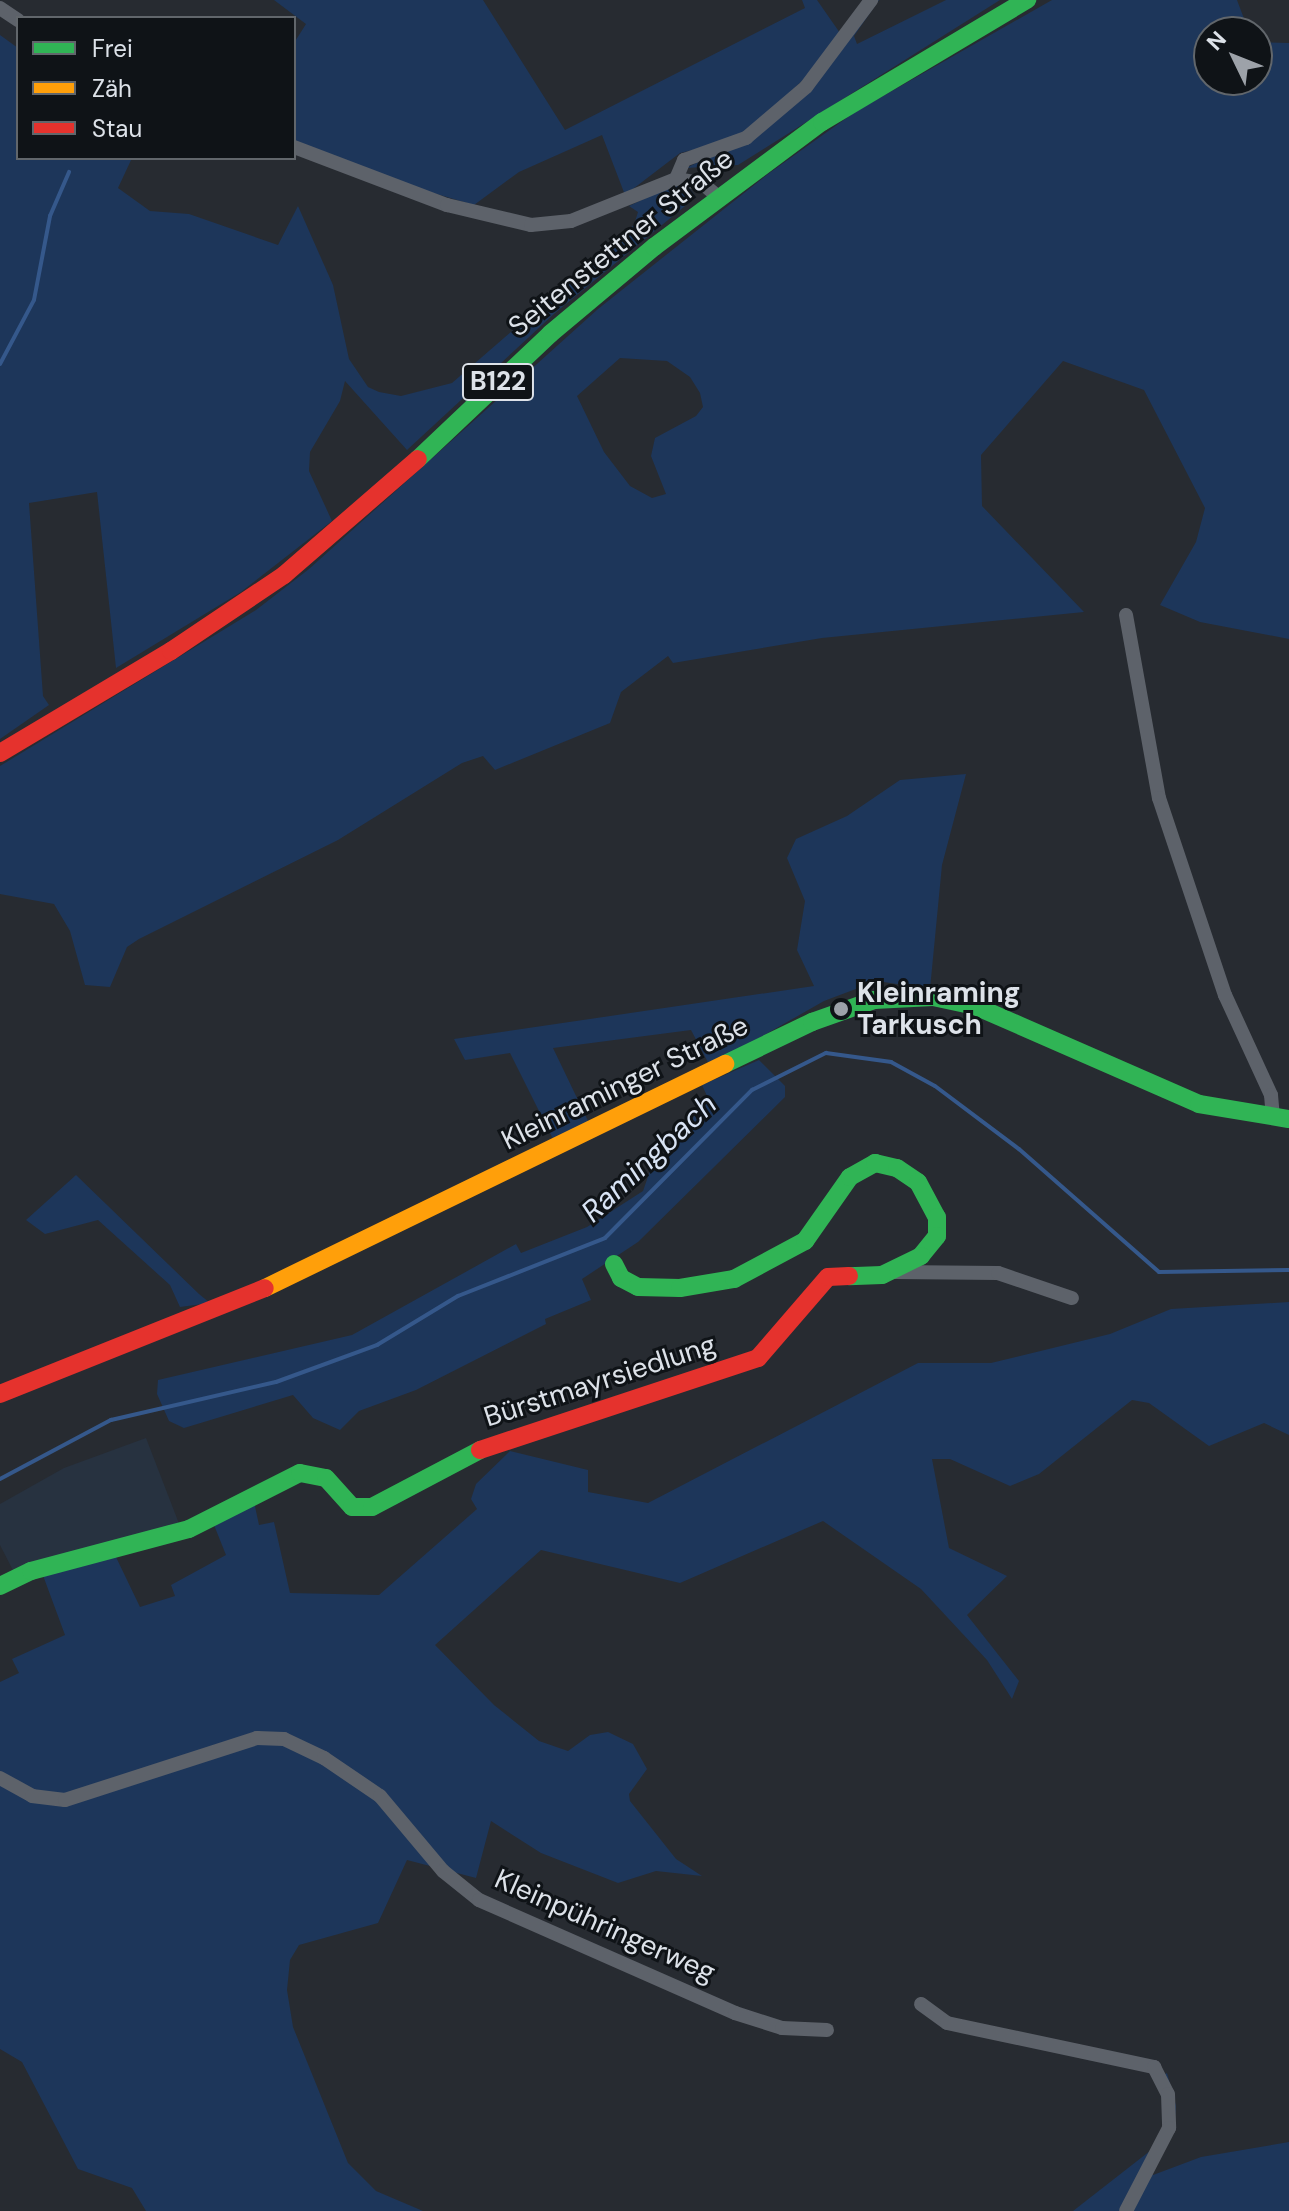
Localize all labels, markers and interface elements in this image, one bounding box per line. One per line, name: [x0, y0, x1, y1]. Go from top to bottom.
legend: [16, 16, 296, 160]
north arrow: [1193, 16, 1273, 96]
text: N: [1200, 25, 1233, 56]
text: Frei: [92, 33, 133, 64]
text: Zäh: [92, 73, 132, 104]
text: Stau: [92, 113, 142, 144]
street label: Seitenstettner Straße: [502, 142, 740, 344]
road number: B122: [460, 360, 536, 404]
place label: Kleinraming Tarkusch: [857, 976, 1020, 1042]
marker: Kleinraming Tarkusch: [832, 1000, 850, 1018]
street label: Kleinraminger Straße: [496, 1009, 754, 1157]
water label: Ramingbach: [574, 1086, 724, 1230]
street label: Bürstmayrsiedlung: [480, 1328, 720, 1434]
street label: Kleinpühringerweg: [490, 1862, 720, 1990]

